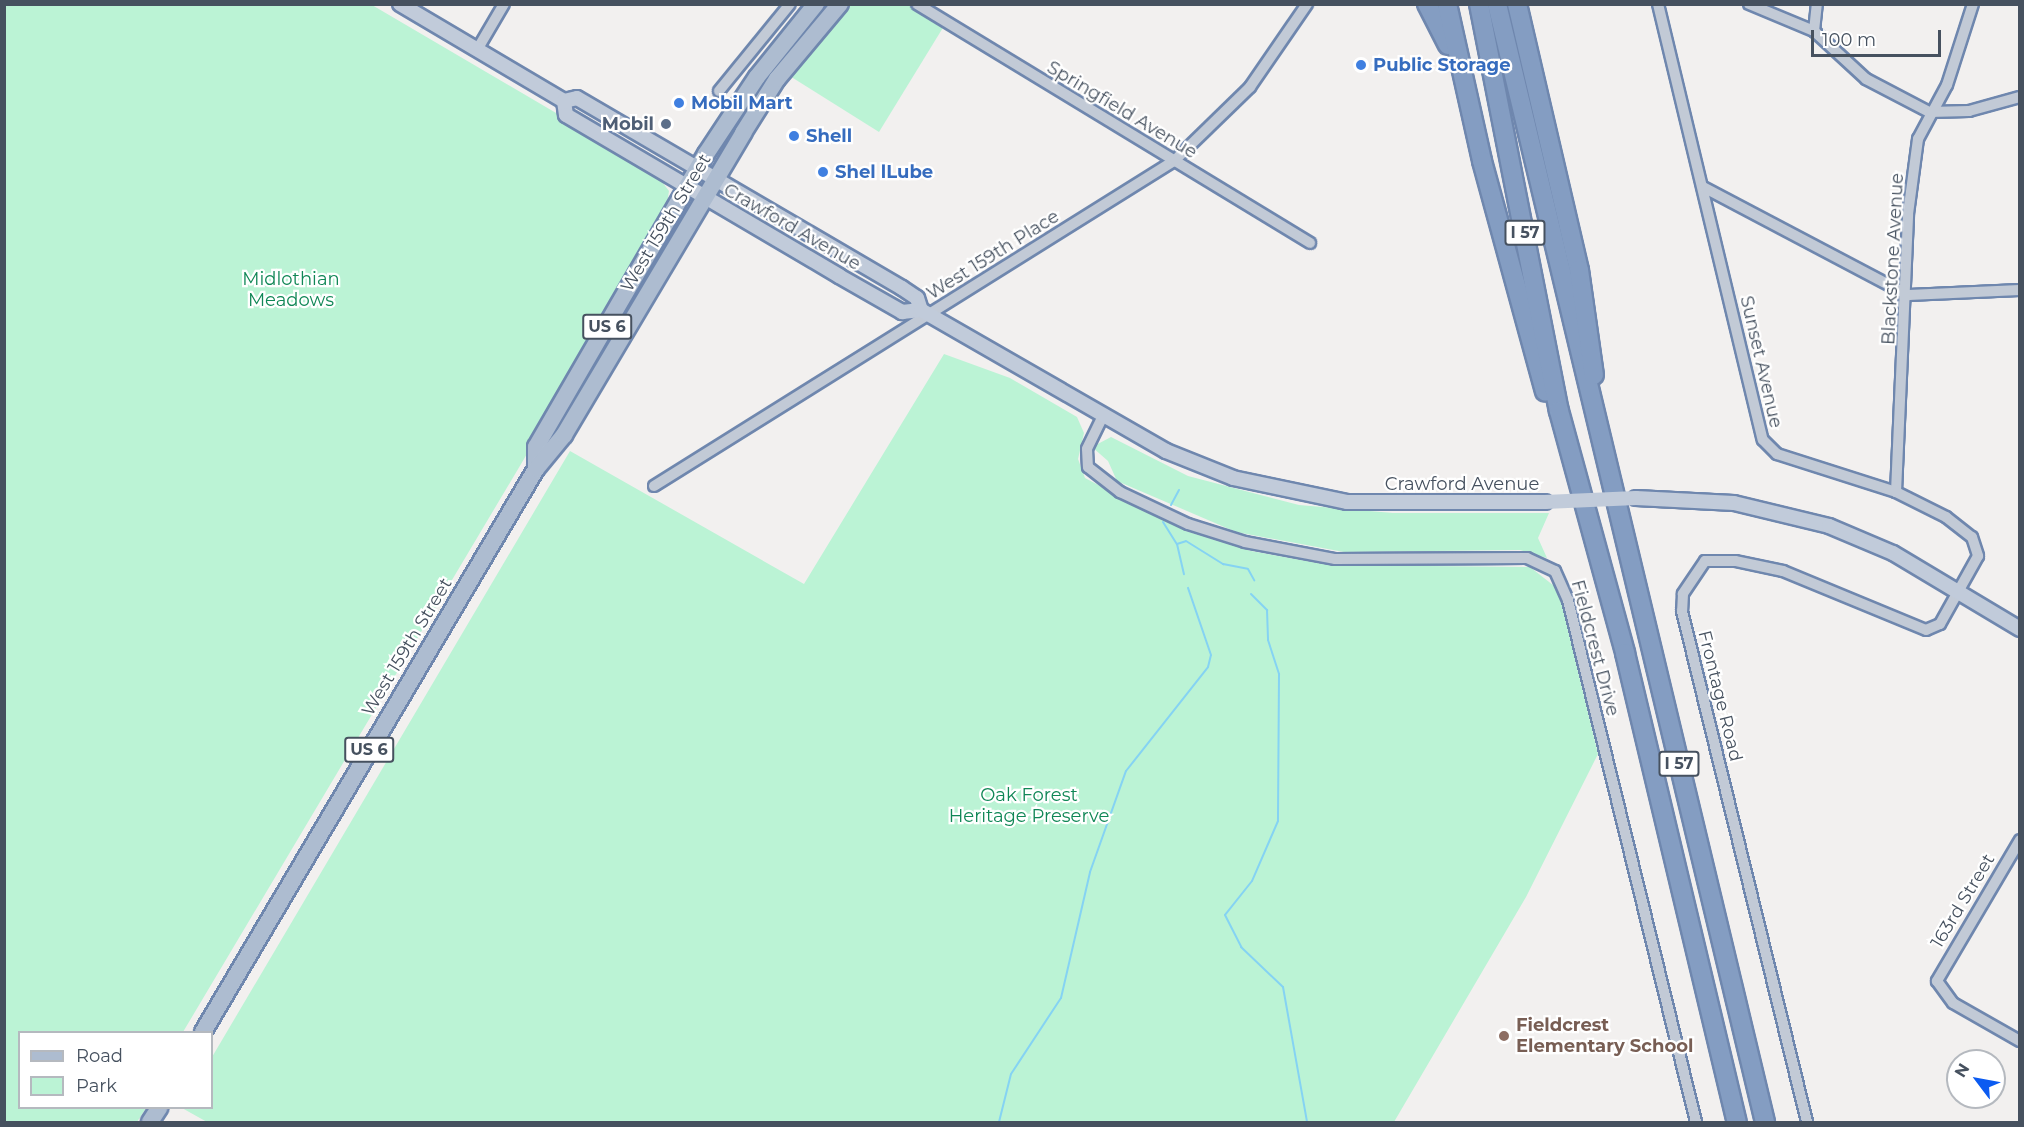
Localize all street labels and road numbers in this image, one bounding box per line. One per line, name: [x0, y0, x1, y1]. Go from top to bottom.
street label: Springfield Avenue: [1043, 57, 1201, 163]
street label: West 159th Street: [616, 150, 716, 296]
street label: Blackstone Avenue: [1878, 172, 1908, 346]
street label: Crawford Avenue: [720, 179, 864, 275]
street label: West 159th Place: [923, 206, 1063, 304]
road number: I 57: [1504, 220, 1546, 246]
street label: Sunset Avenue: [1735, 294, 1787, 430]
road number: US 6: [582, 314, 632, 340]
street label: Crawford Avenue: [1385, 473, 1539, 495]
street label: West 159th Street: [357, 574, 457, 720]
street label: Fieldcrest Drive: [1566, 578, 1624, 718]
street label: Frontage Road: [1693, 628, 1747, 764]
road number: US 6: [344, 737, 394, 763]
road number: I 57: [1658, 751, 1700, 777]
street label: 163rd Street: [1926, 850, 2000, 952]

